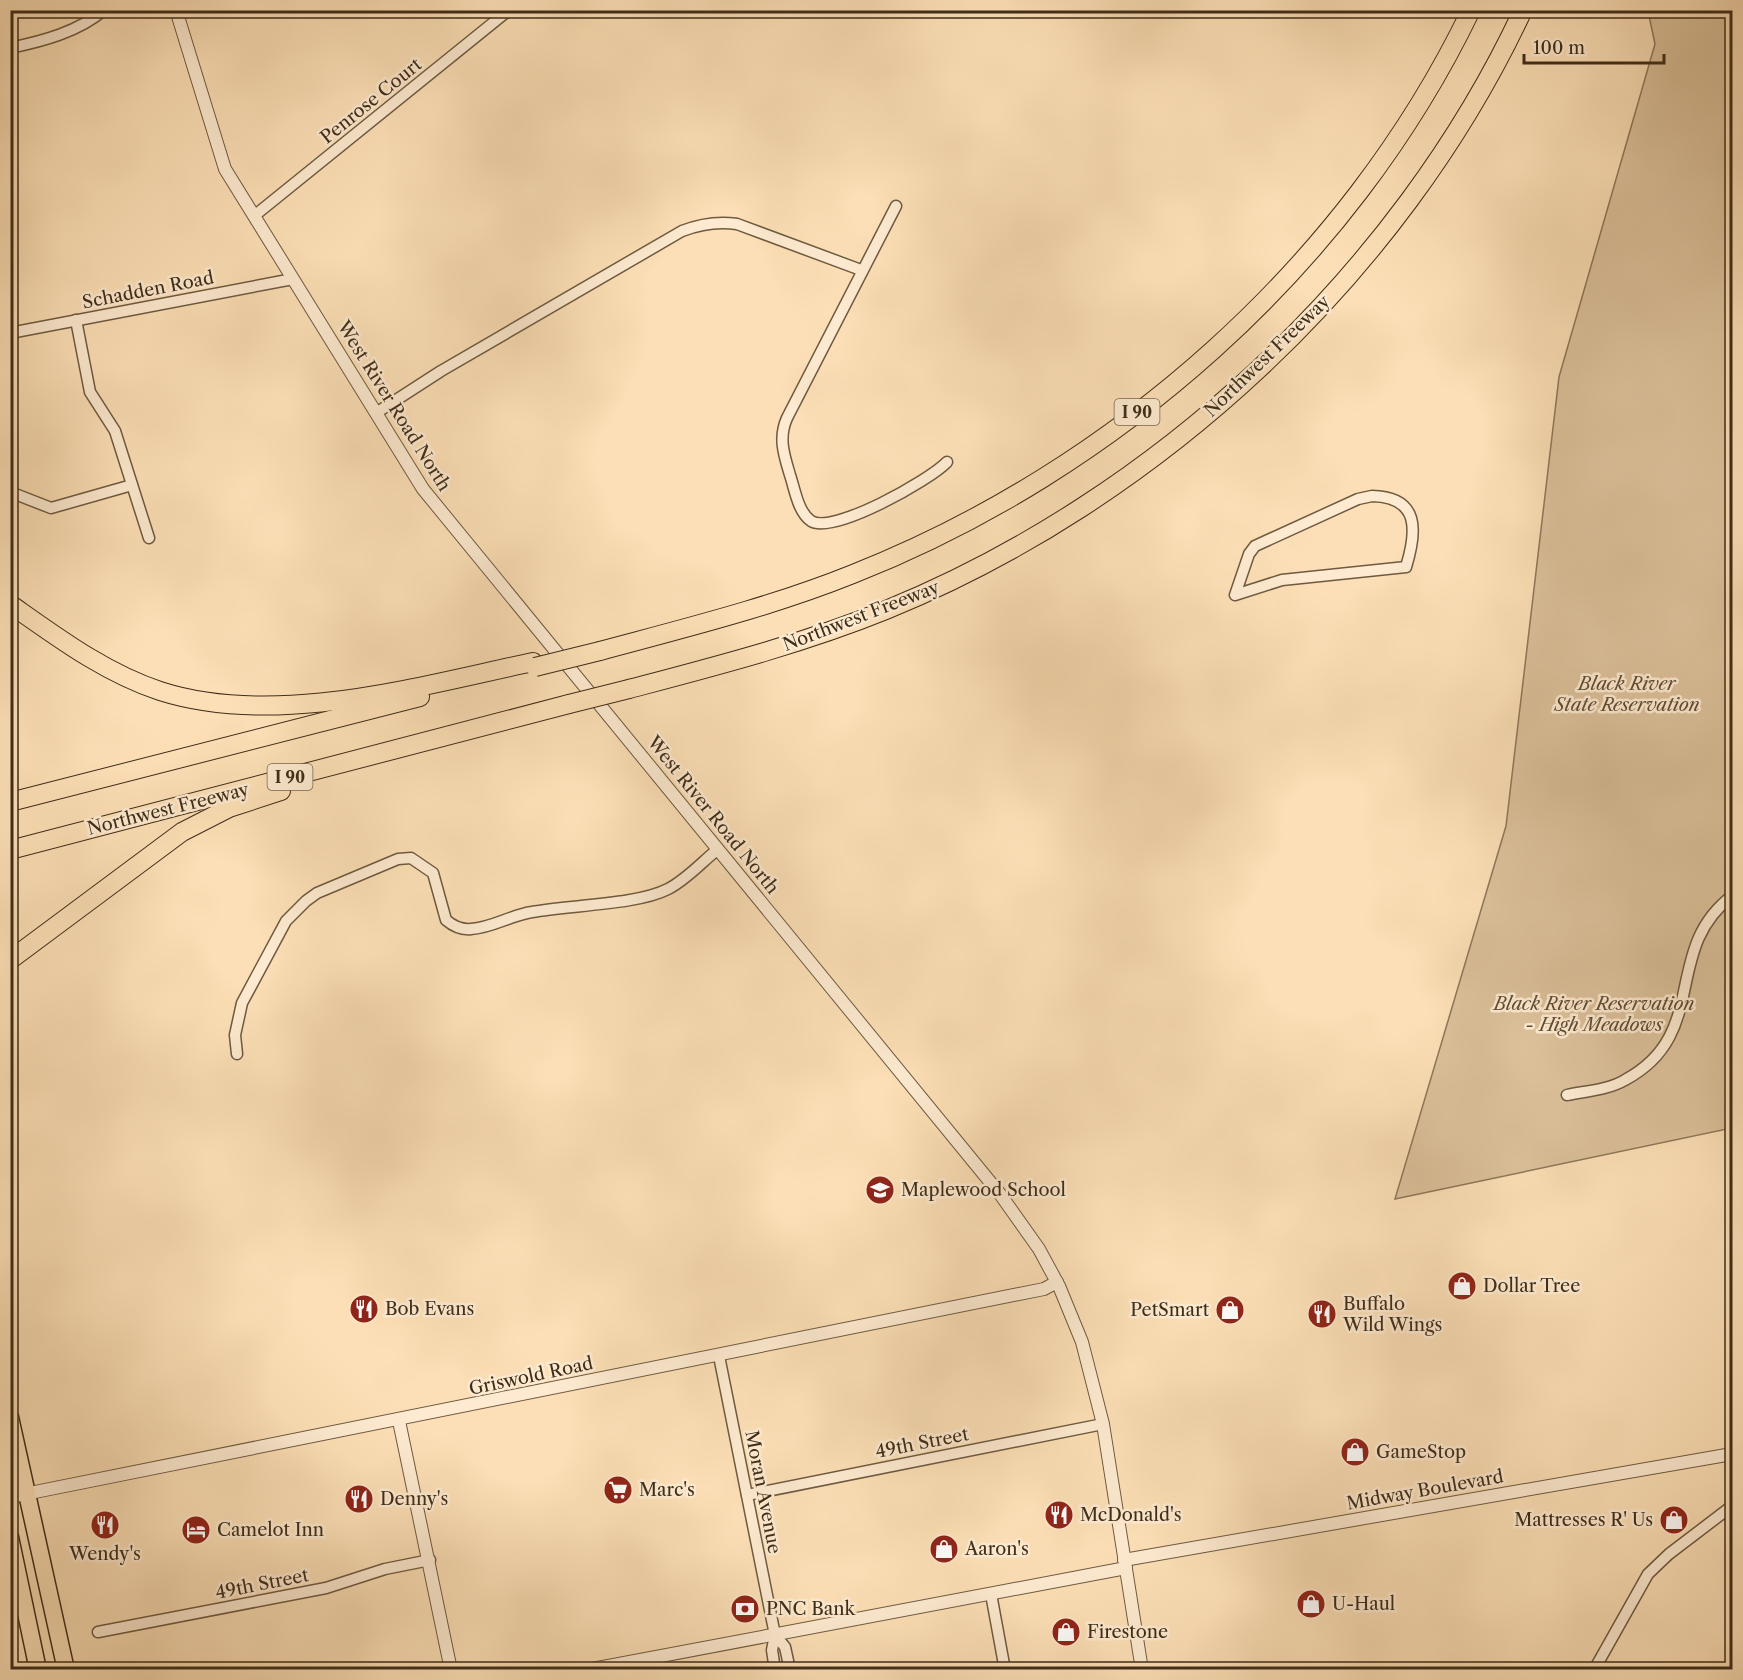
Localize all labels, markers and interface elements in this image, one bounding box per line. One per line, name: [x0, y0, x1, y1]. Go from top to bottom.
scale bar: [1524, 27, 1664, 65]
text: 100 m: [1533, 37, 1585, 59]
street label: Penrose Court: [316, 53, 427, 149]
street label: Schadden Road: [80, 266, 216, 314]
street label: Northwest Freeway: [1200, 290, 1335, 422]
street label: West River Road North: [332, 316, 456, 495]
road number: I 90: [1114, 399, 1160, 425]
street label: Northwest Freeway: [780, 576, 943, 656]
park label: Black River State Reservation: [1554, 673, 1700, 716]
street label: West River Road North: [642, 731, 784, 898]
road number: I 90: [268, 764, 312, 790]
street label: Northwest Freeway: [85, 778, 252, 840]
park label: Black River Reservation - High Meadows: [1492, 993, 1695, 1036]
school or university icon: Maplewood School: [864, 1174, 896, 1206]
place label: Maplewood School: [901, 1179, 1066, 1201]
shop icon: Dollar Tree: [1446, 1270, 1478, 1302]
place label: Dollar Tree: [1483, 1275, 1580, 1297]
restaurant icon: Bob Evans: [348, 1293, 380, 1325]
place label: Buffalo Wild Wings: [1342, 1293, 1442, 1336]
shop icon: PetSmart: [1214, 1294, 1246, 1326]
place label: Bob Evans: [385, 1298, 474, 1320]
restaurant icon: Buffalo Wild Wings: [1306, 1298, 1338, 1330]
place label: PetSmart: [1130, 1299, 1210, 1321]
street label: Griswold Road: [467, 1352, 595, 1400]
street label: 49th Street: [874, 1423, 971, 1463]
street label: Moran Avenue: [740, 1429, 786, 1555]
shop icon: GameStop: [1339, 1436, 1371, 1468]
place label: GameStop: [1376, 1441, 1466, 1463]
street label: Midway Boulevard: [1345, 1465, 1505, 1515]
supermarket icon: Marc's: [602, 1474, 634, 1506]
place label: Marc's: [639, 1479, 695, 1501]
restaurant icon: Denny's: [343, 1483, 375, 1515]
place label: Denny's: [380, 1488, 448, 1510]
restaurant icon: McDonald's: [1043, 1499, 1075, 1531]
place label: McDonald's: [1080, 1504, 1182, 1526]
shop icon: Mattresses R' Us: [1658, 1504, 1690, 1536]
restaurant icon: Wendy's: [89, 1509, 121, 1541]
place label: Mattresses R' Us: [1514, 1509, 1653, 1531]
hotel icon: Camelot Inn: [180, 1514, 212, 1546]
place label: Camelot Inn: [217, 1519, 324, 1541]
shop icon: Aaron's: [928, 1533, 960, 1565]
place label: Aaron's: [964, 1538, 1029, 1560]
place label: Wendy's: [68, 1543, 141, 1565]
street label: 49th Street: [214, 1564, 311, 1604]
shop icon: U-Haul: [1295, 1588, 1327, 1620]
bank icon: PNC Bank: [729, 1593, 761, 1625]
place label: U-Haul: [1332, 1593, 1395, 1615]
place label: PNC Bank: [766, 1598, 856, 1620]
shop icon: Firestone: [1050, 1616, 1082, 1648]
place label: Firestone: [1087, 1621, 1168, 1643]

